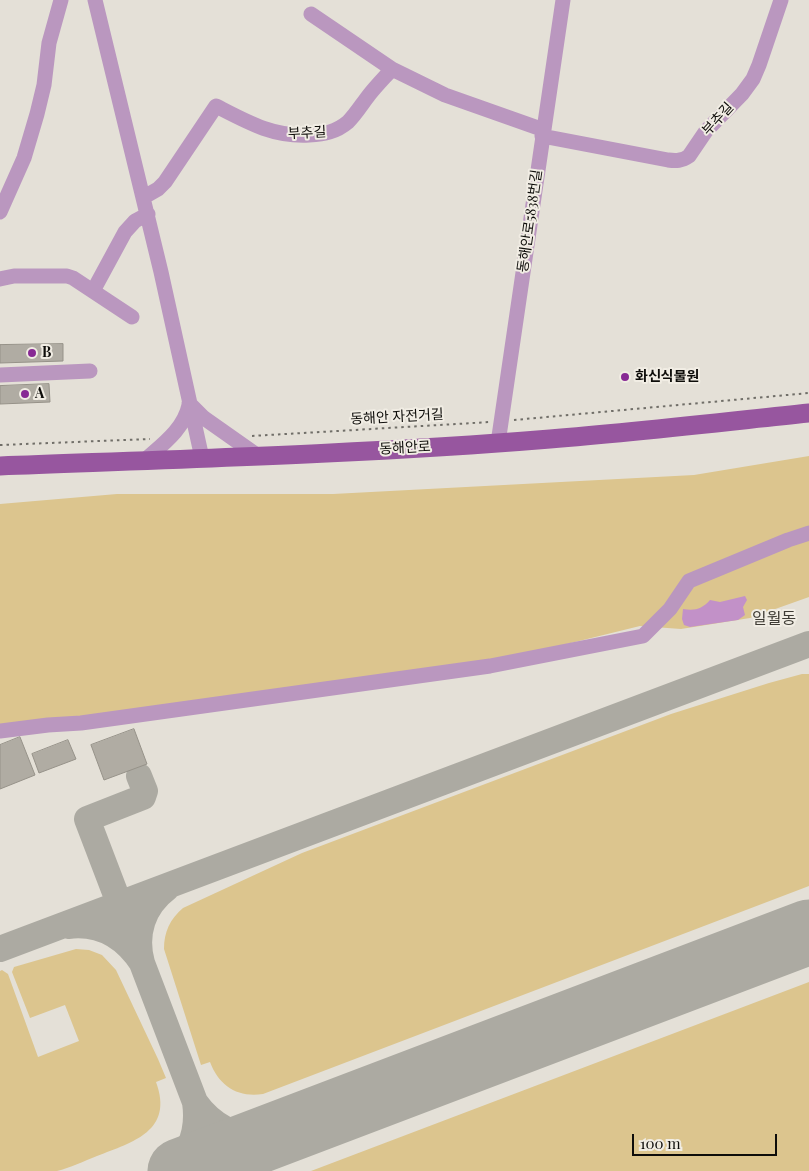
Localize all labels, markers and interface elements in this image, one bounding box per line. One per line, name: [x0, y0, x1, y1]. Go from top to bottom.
street label: 부추길: [699, 99, 737, 139]
street label: 부추길: [287, 124, 327, 142]
street label: 동해안로5838번길: [514, 168, 546, 274]
place label: B: [42, 345, 51, 361]
marker: B: [26, 347, 38, 359]
place label: 화신식물원: [635, 369, 699, 385]
marker: 화신식물원: [619, 371, 631, 383]
place label: A: [35, 386, 44, 402]
marker: A: [19, 388, 31, 400]
street label: 동해안 자전거길: [350, 406, 444, 428]
street label: 동해안로: [379, 438, 431, 458]
district label: 일월동: [752, 609, 796, 629]
scale bar: [634, 1124, 779, 1156]
text: 100 m: [640, 1133, 681, 1153]

